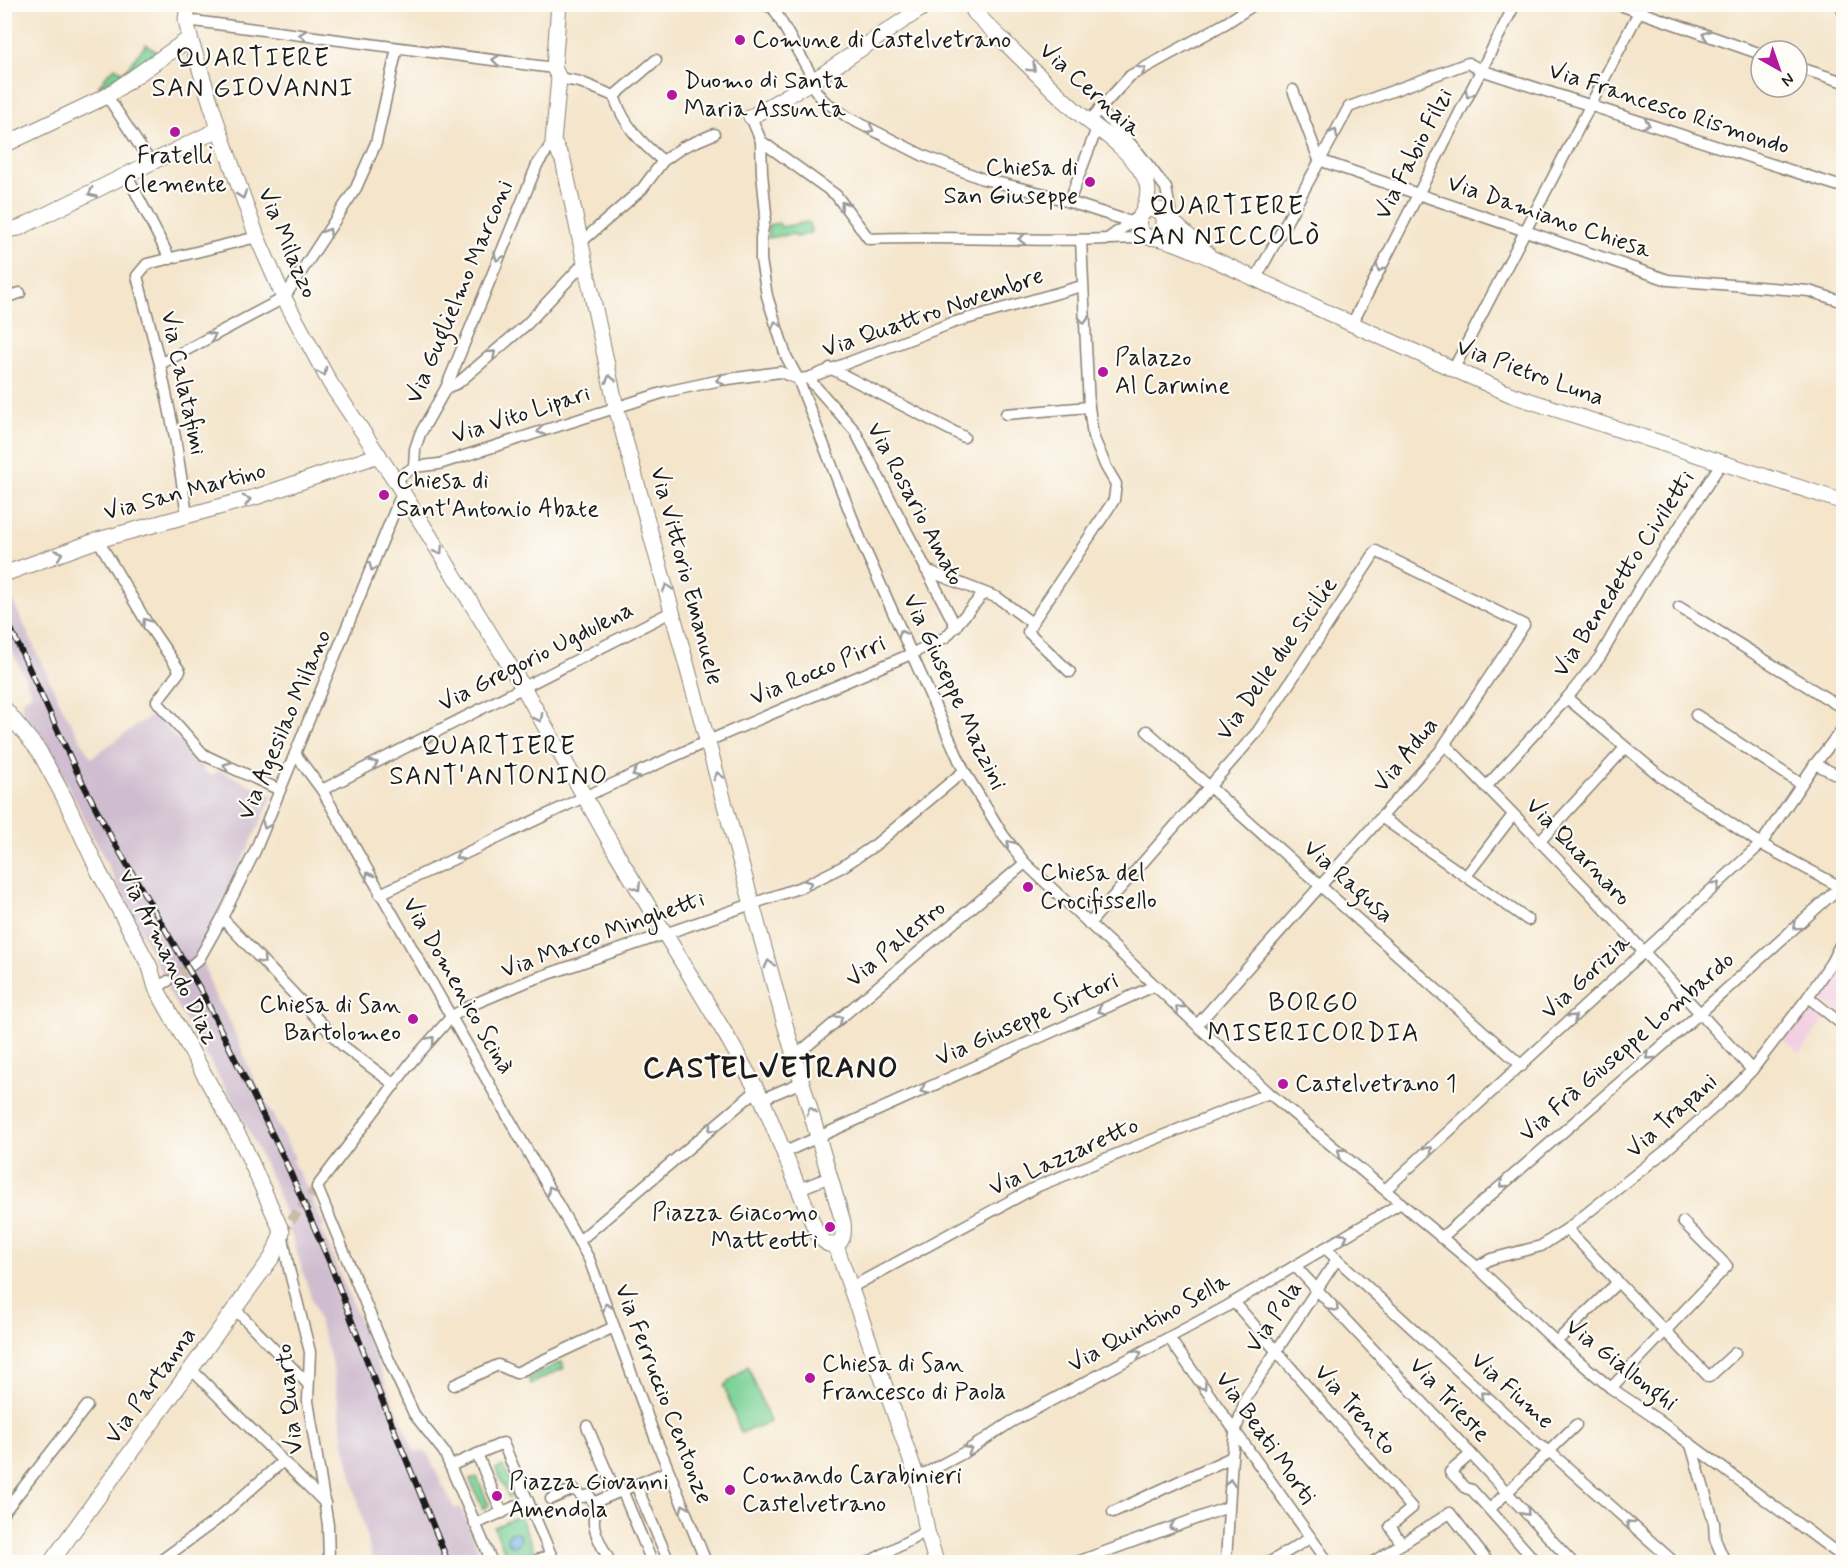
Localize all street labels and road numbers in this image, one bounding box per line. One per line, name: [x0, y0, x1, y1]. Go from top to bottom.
street label: Via Cernaia: [1032, 36, 1148, 145]
street label: Via Francesco Rismondo: [1544, 55, 1794, 163]
street label: Via Fabio Filzi: [1368, 83, 1460, 225]
street label: Via Damiano Chiesa: [1443, 168, 1656, 267]
street label: Via Guglielmo Marconi: [399, 175, 524, 410]
street label: Via Milazzo: [250, 183, 324, 303]
street label: Via Quattro Novembre: [818, 261, 1048, 365]
street label: Via Calatafimi: [153, 308, 213, 458]
street label: Via Pietro Luna: [1452, 332, 1608, 414]
street label: Via Vito Lipari: [448, 378, 594, 452]
street label: Via Rosario Amato: [859, 417, 971, 591]
street label: Via San Martino: [100, 455, 270, 529]
street label: Via Vittorio Emanuele: [642, 463, 730, 689]
street label: Via Benedetto Civiletti: [1545, 465, 1703, 683]
street label: Via Delle due Sicilie: [1209, 571, 1345, 747]
street label: Via Giuseppe Mazzini: [895, 589, 1013, 795]
street label: Via Gregorio Ugdulena: [433, 594, 640, 721]
street label: Via Agesilao Milano: [231, 625, 339, 825]
street label: Via Rocco Pirri: [745, 628, 891, 714]
street label: Via Adua: [1366, 711, 1446, 799]
street label: Via Quarnaro: [1518, 791, 1638, 913]
street label: Via Ragusa: [1294, 833, 1400, 933]
street label: Via Armando Diaz: [110, 864, 226, 1050]
street label: Via Marco Minghetti: [497, 884, 710, 988]
street label: Via Domenico Scinà: [395, 892, 521, 1080]
street label: Via Palestro: [840, 893, 952, 995]
street label: Via Gorizia: [1535, 927, 1638, 1026]
street label: Via Frà Giuseppe Lombardo: [1513, 945, 1741, 1149]
street label: Via Giuseppe Sirtori: [931, 966, 1123, 1074]
street label: Via Trapani: [1620, 1067, 1724, 1165]
street label: Via Lazzaretto: [984, 1110, 1144, 1204]
street label: Via Quintino Sella: [1063, 1265, 1236, 1380]
street label: Via Pola: [1239, 1275, 1309, 1359]
street label: Via Ferruccio Centonze: [607, 1279, 719, 1509]
street label: Via Giallonghi: [1557, 1312, 1683, 1421]
street label: Via Partanna: [98, 1321, 204, 1451]
street label: Via Quarto: [269, 1342, 311, 1456]
street label: Via Fiume: [1464, 1345, 1560, 1437]
street label: Via Trieste: [1402, 1351, 1496, 1449]
street label: Via Trento: [1307, 1358, 1403, 1462]
street label: Via Beati Morti: [1208, 1365, 1322, 1511]

